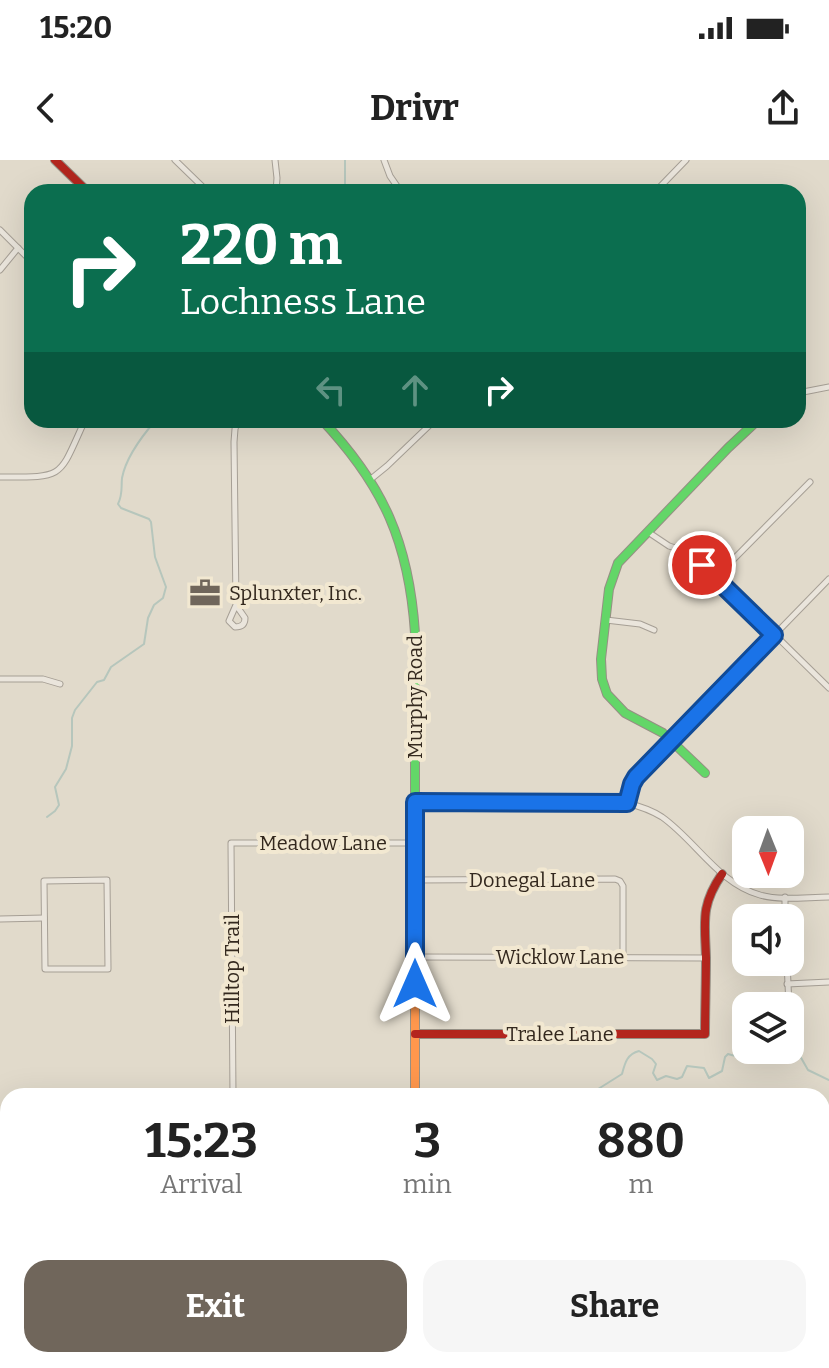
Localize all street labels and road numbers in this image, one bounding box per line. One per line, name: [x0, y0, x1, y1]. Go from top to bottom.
street label: Murphy Road: [403, 635, 427, 759]
street label: Meadow Lane: [259, 831, 387, 855]
street label: Donegal Lane: [469, 868, 595, 892]
street label: Hilltop Trail: [220, 914, 244, 1024]
street label: Wicklow Lane: [496, 945, 624, 969]
street label: Tralee Lane: [506, 1022, 614, 1046]

